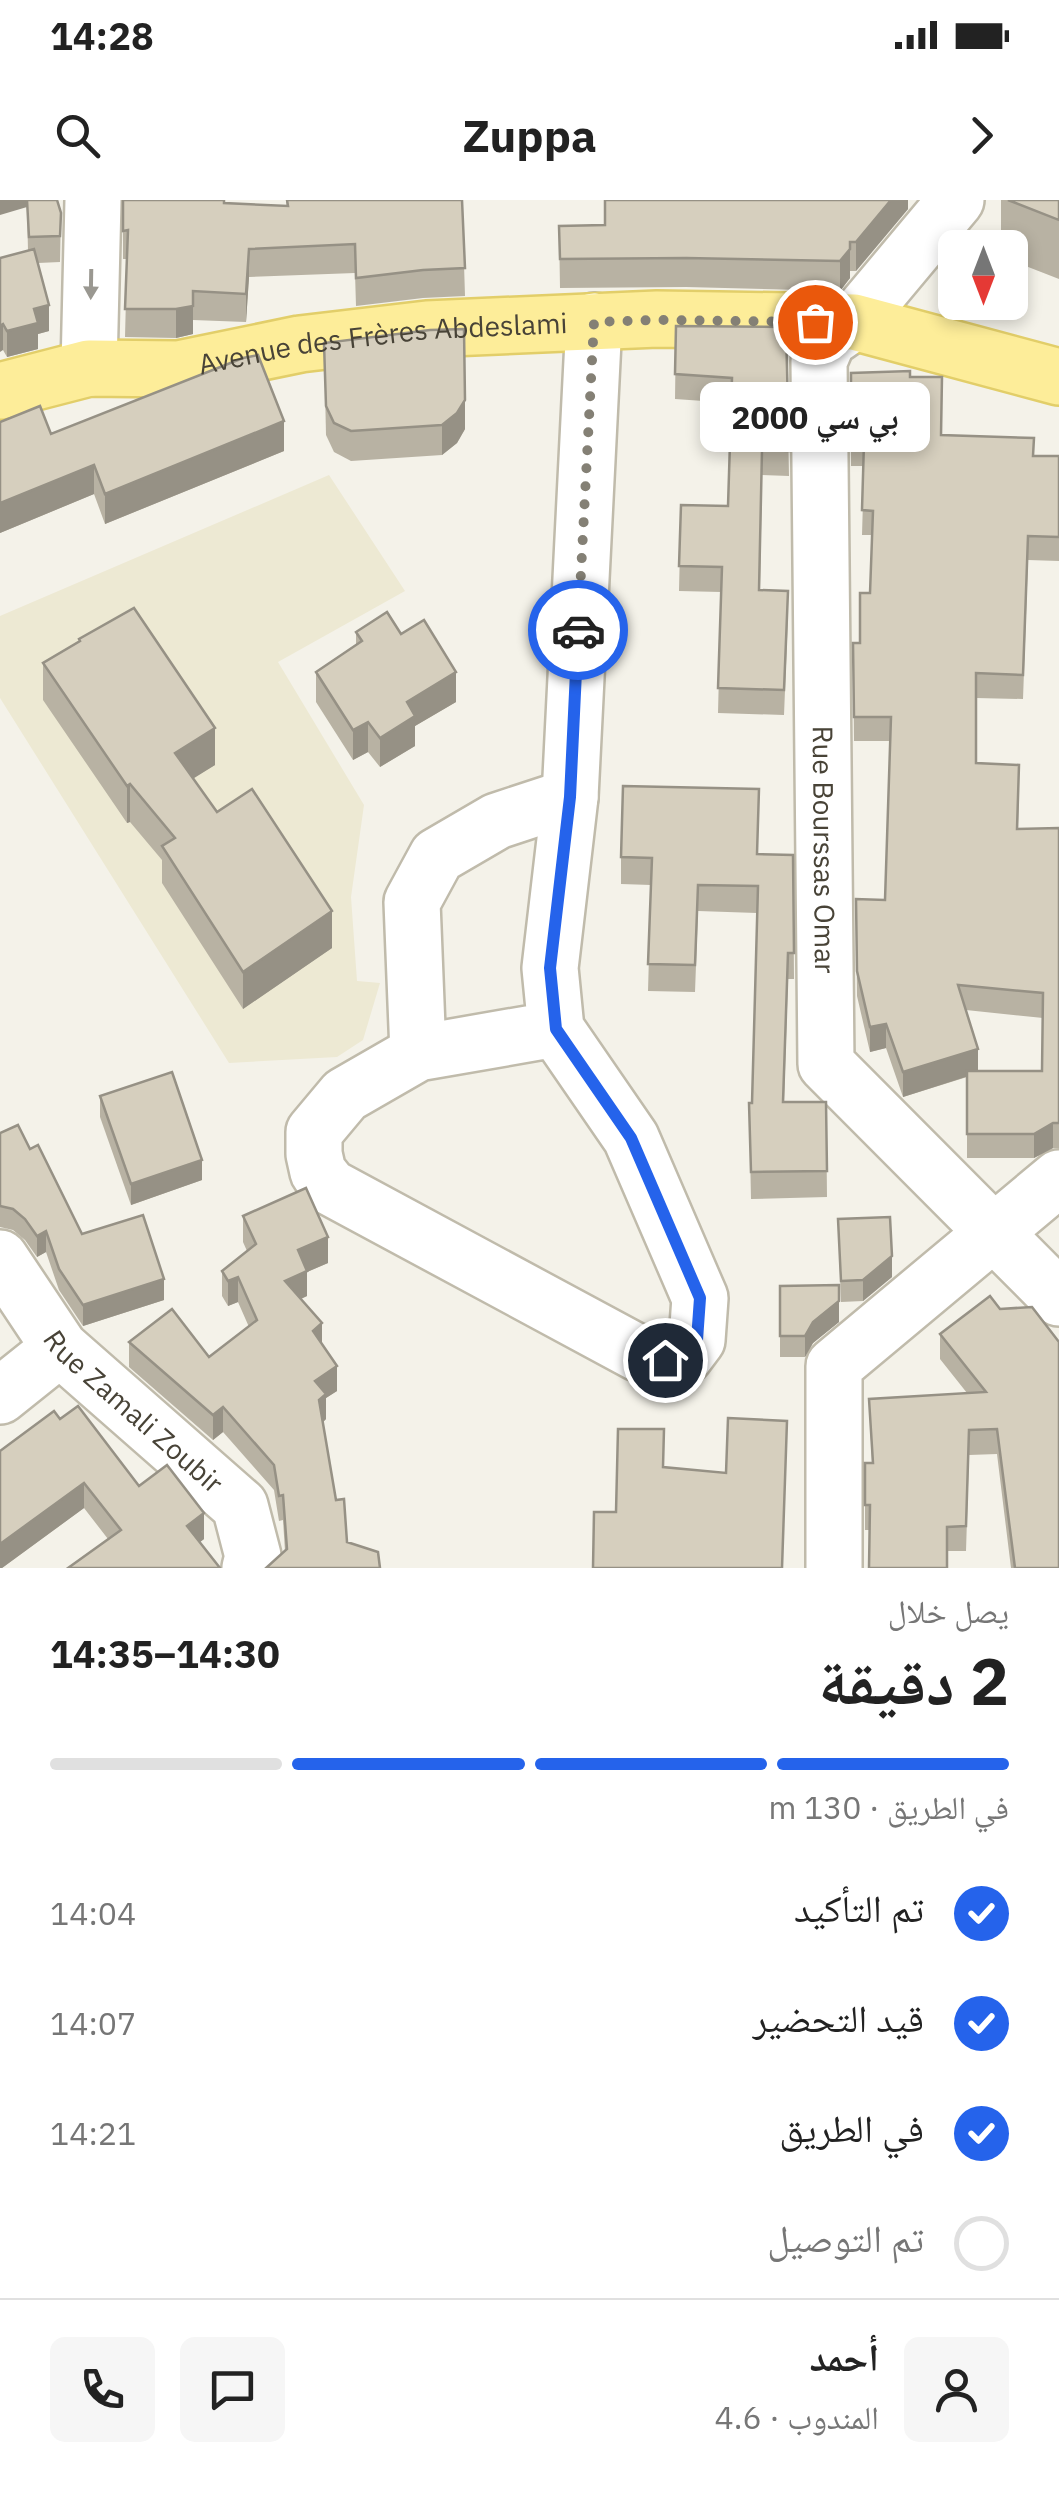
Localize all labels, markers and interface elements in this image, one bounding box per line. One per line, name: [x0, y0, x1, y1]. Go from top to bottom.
text: 14:28: [50, 11, 154, 60]
text: Zuppa: [462, 106, 597, 164]
icon: search: [50, 108, 105, 163]
icon: forward: [954, 108, 1009, 163]
north arrow: [938, 230, 1028, 320]
map controls: [938, 230, 1028, 320]
one-way arrow: [83, 269, 99, 301]
pin: [773, 280, 858, 365]
icon: bag: [788, 295, 843, 350]
street label: Avenue des Frères Abdeslami: [195, 304, 568, 383]
callout: بي سي 2000: [700, 382, 930, 452]
text: بي سي 2000: [731, 396, 899, 438]
courier: [528, 580, 628, 680]
icon: car: [551, 603, 606, 658]
street label: Rue Bourssas Omar: [805, 725, 844, 974]
pin: [623, 1318, 708, 1403]
street label: Rue Zamali Zoubir: [35, 1323, 231, 1501]
icon: home: [638, 1333, 693, 1388]
text: يصل خلال: [888, 1590, 1009, 1632]
text: 14:30–14:35: [50, 1629, 280, 1678]
text: 2 دقيقة: [818, 1638, 1009, 1723]
text: في الطريق · 130 m: [768, 1786, 1009, 1828]
text: تم التأكيد: [794, 1883, 924, 1932]
icon: check: [954, 1886, 1009, 1941]
text: 14:04: [50, 1892, 136, 1934]
text: قيد التحضير: [753, 1993, 924, 2042]
icon: check: [954, 1996, 1009, 2051]
text: 14:07: [50, 2002, 136, 2044]
text: في الطريق: [779, 2103, 924, 2152]
icon: check: [954, 2106, 1009, 2161]
text: 14:21: [50, 2112, 136, 2154]
text: تم التوصيل: [767, 2213, 924, 2262]
text: أحمد: [809, 2332, 879, 2381]
button: phone: [50, 2337, 155, 2442]
button: chat: [180, 2337, 285, 2442]
button: person: [904, 2337, 1009, 2442]
text: المندوب · 4.6: [715, 2396, 879, 2438]

